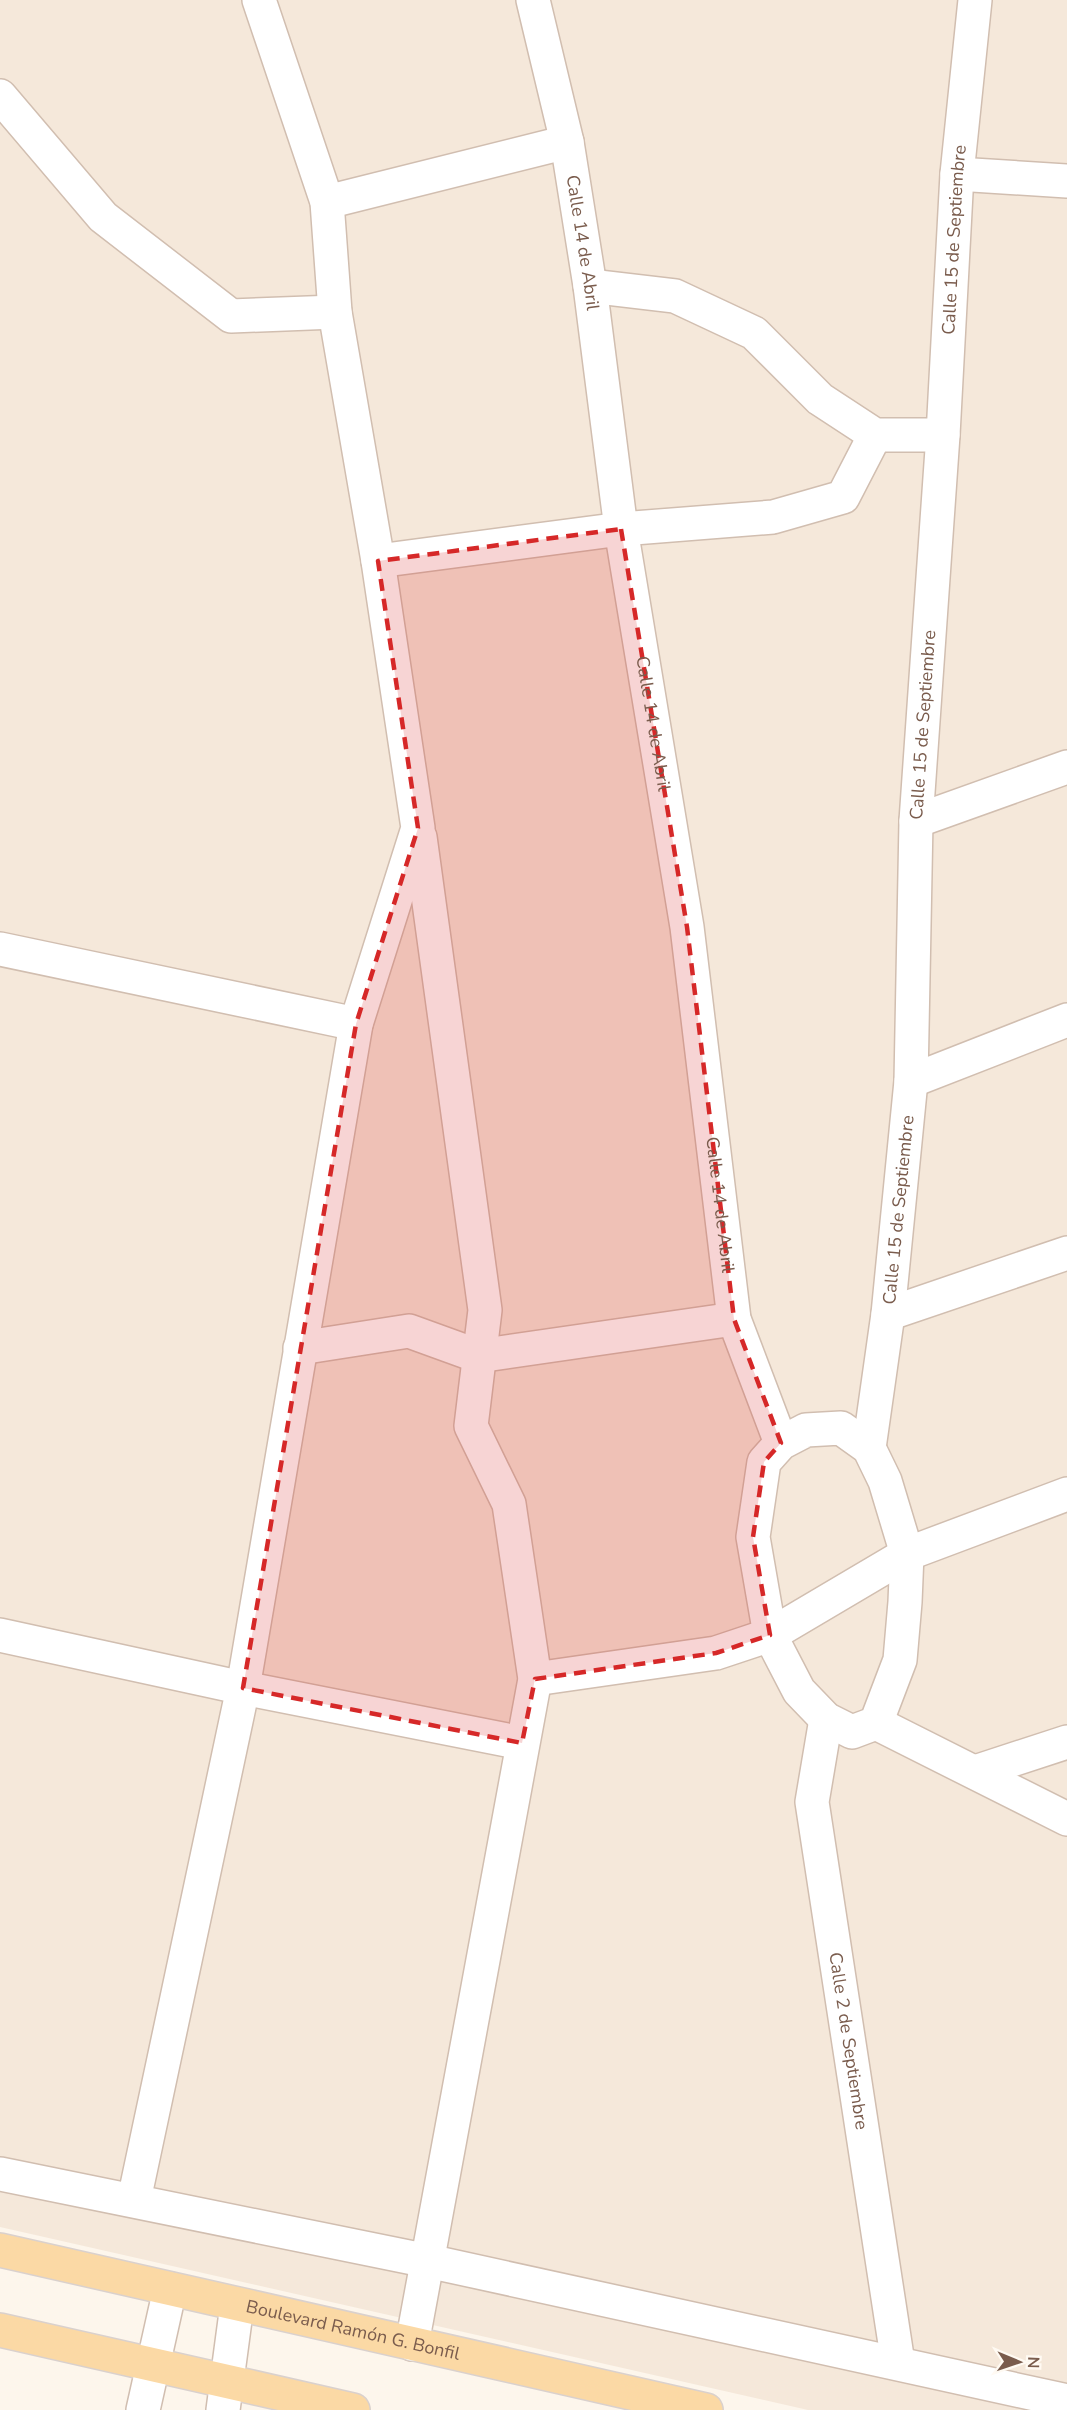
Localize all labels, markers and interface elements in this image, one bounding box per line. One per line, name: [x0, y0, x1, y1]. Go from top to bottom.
street label: Calle 15 de Septiembre: [936, 144, 972, 335]
street label: Calle 14 de Abril: [560, 173, 605, 313]
street label: Calle 15 de Septiembre: [904, 629, 941, 820]
street label: Calle 14 de Abril: [630, 654, 676, 794]
street label: Calle 15 de Septiembre: [877, 1114, 920, 1306]
street label: Calle 14 de Abril: [700, 1135, 740, 1275]
street label: Calle 2 de Septiembre: [823, 1951, 874, 2131]
street label: Boulevard Ramón G. Bonfil: [244, 2294, 463, 2366]
north arrow: [989, 2332, 1049, 2392]
text: N: [1022, 2356, 1044, 2369]

